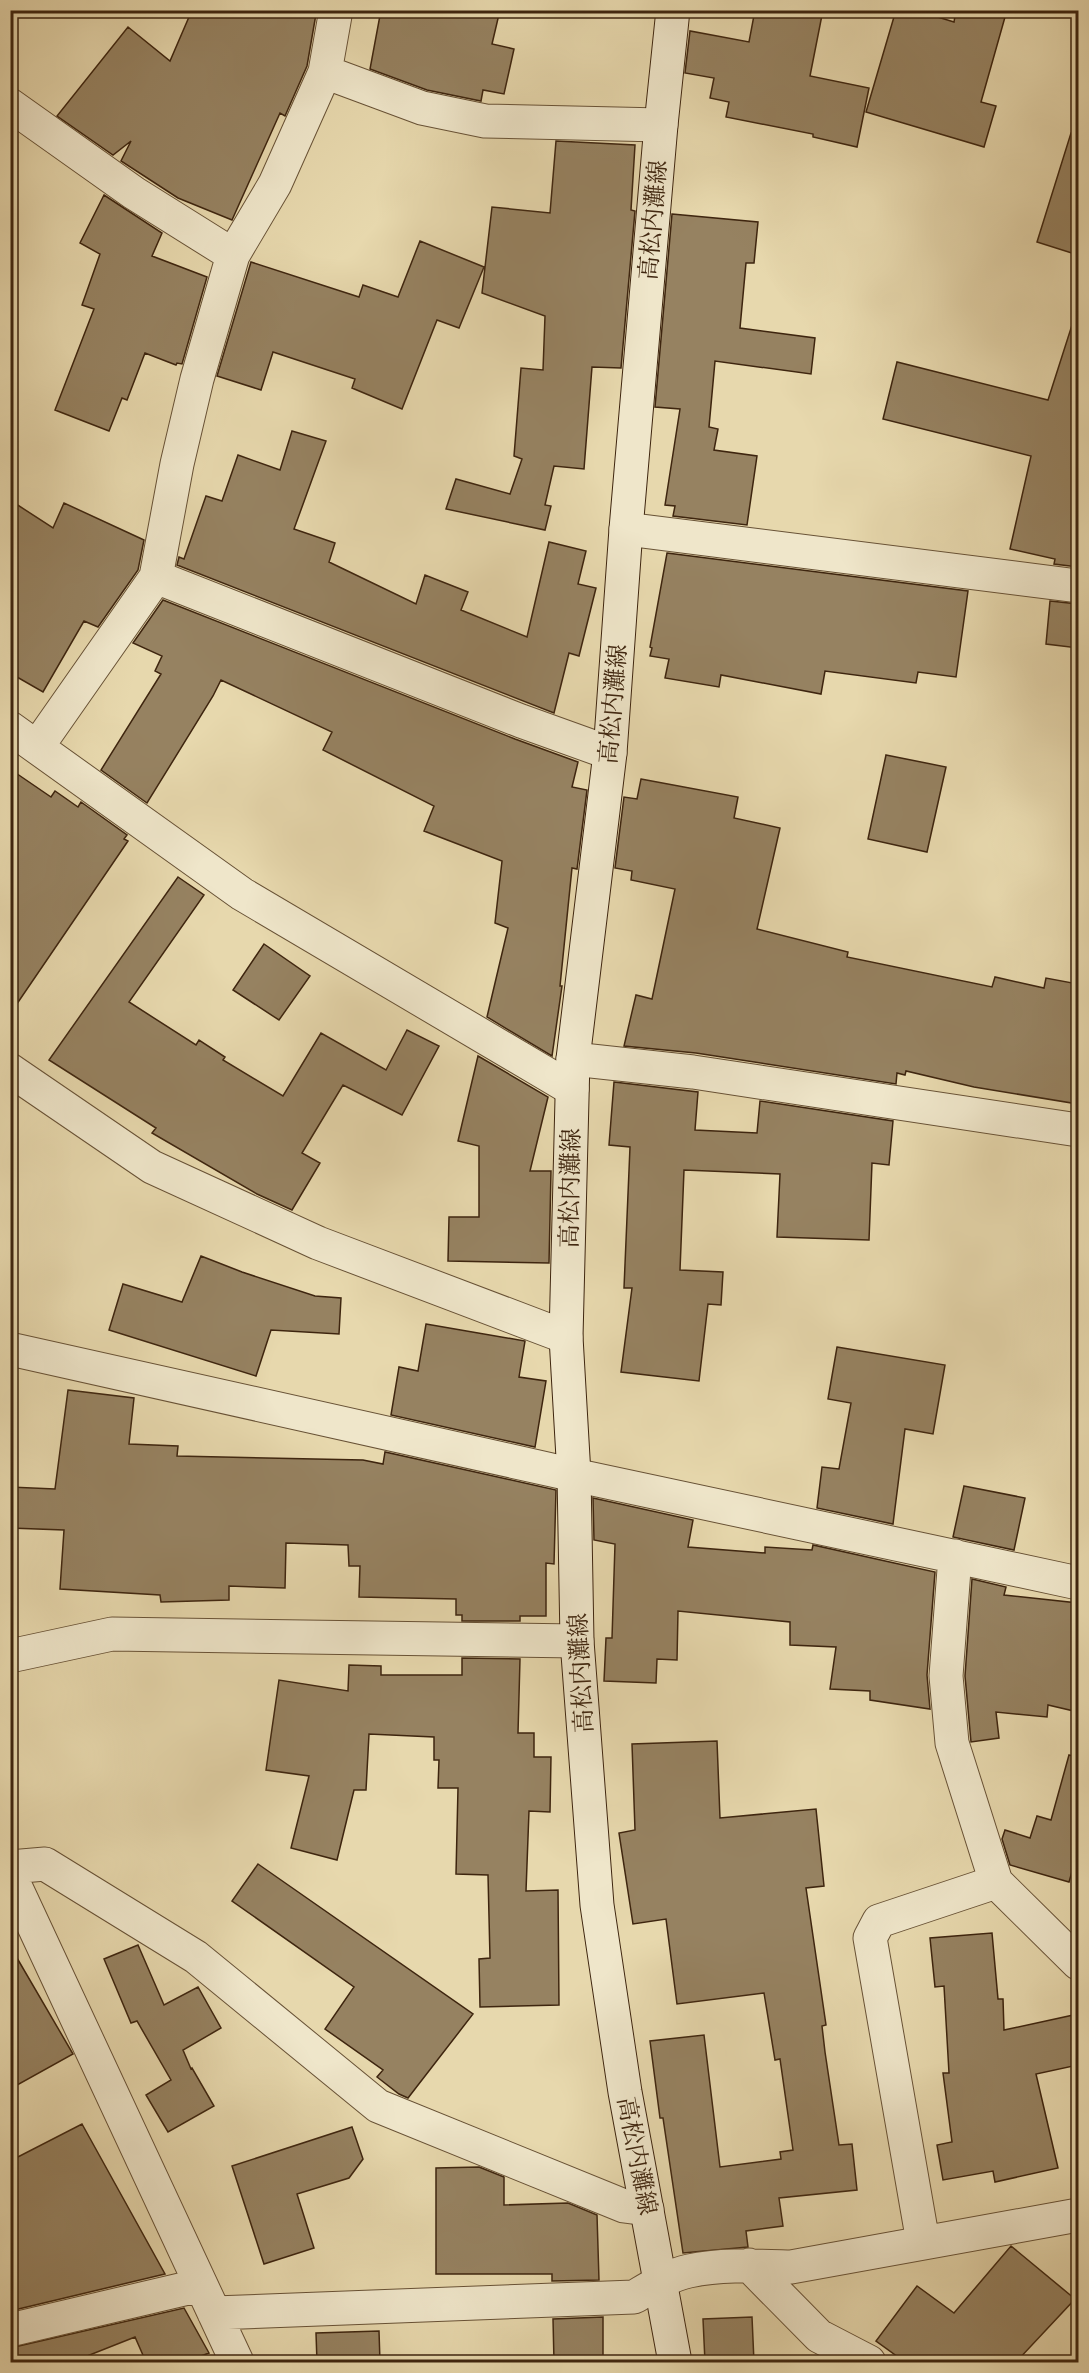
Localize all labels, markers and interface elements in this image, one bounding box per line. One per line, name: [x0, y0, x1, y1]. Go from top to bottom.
street label: 高松内灘線: [632, 159, 673, 281]
street label: 高松内灘線: [592, 643, 633, 765]
street label: 高松内灘線: [553, 1128, 586, 1248]
street label: 高松内灘線: [562, 1612, 599, 1734]
street label: 高松内灘線: [611, 2094, 664, 2218]

